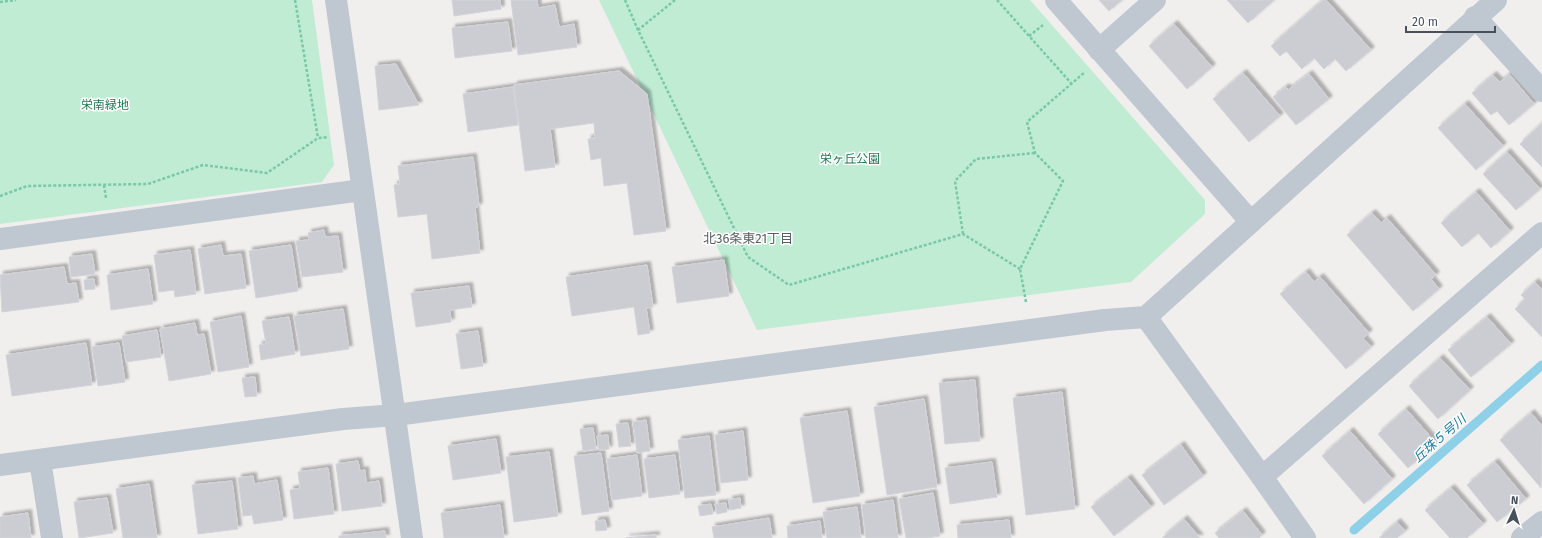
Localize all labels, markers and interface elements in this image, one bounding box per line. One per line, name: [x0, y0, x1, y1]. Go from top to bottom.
scale bar: [1406, 8, 1495, 34]
text: 20 m: [1412, 15, 1438, 29]
park label: 栄南緑地: [81, 98, 129, 112]
park label: 栄ヶ丘公園: [820, 152, 880, 166]
district label: 北36条東21丁目: [703, 231, 793, 246]
water label: 丘珠５号川: [1410, 410, 1470, 465]
north arrow: [1494, 490, 1534, 530]
text: N: [1511, 494, 1519, 507]

